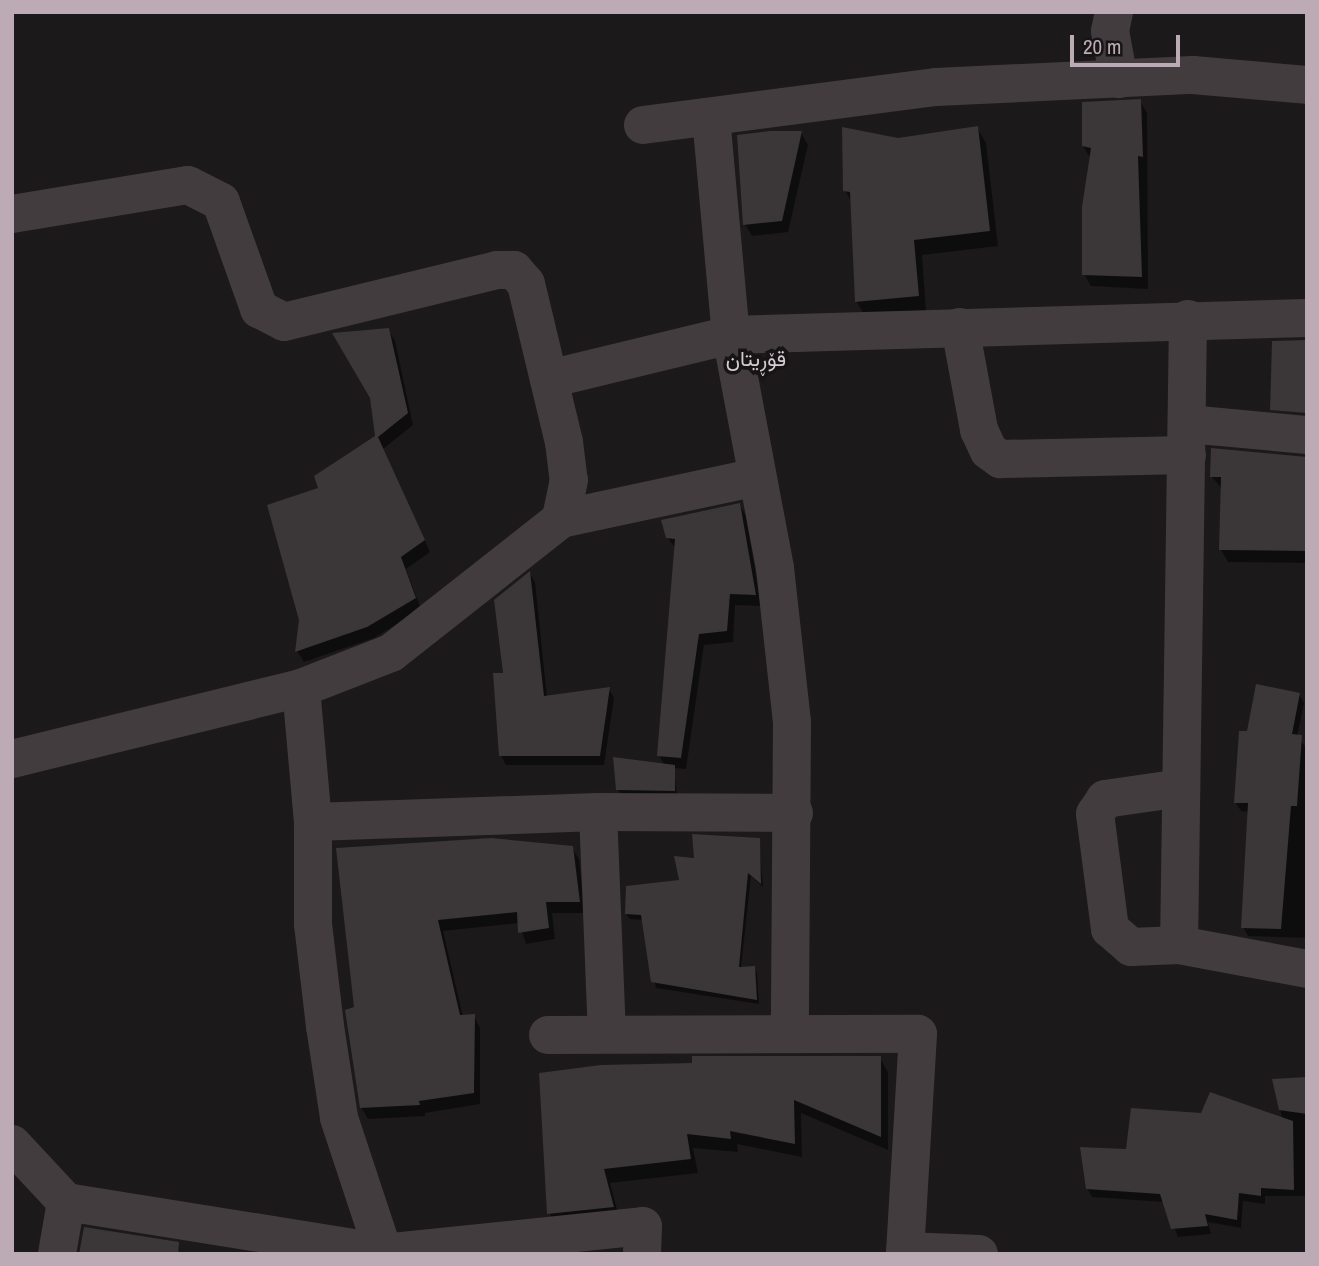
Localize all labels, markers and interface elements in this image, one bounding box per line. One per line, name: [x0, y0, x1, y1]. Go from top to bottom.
scale bar: [1074, 21, 1184, 65]
text: 20 m: [1083, 32, 1121, 61]
district label: قۆڕیتان: [726, 346, 786, 372]

